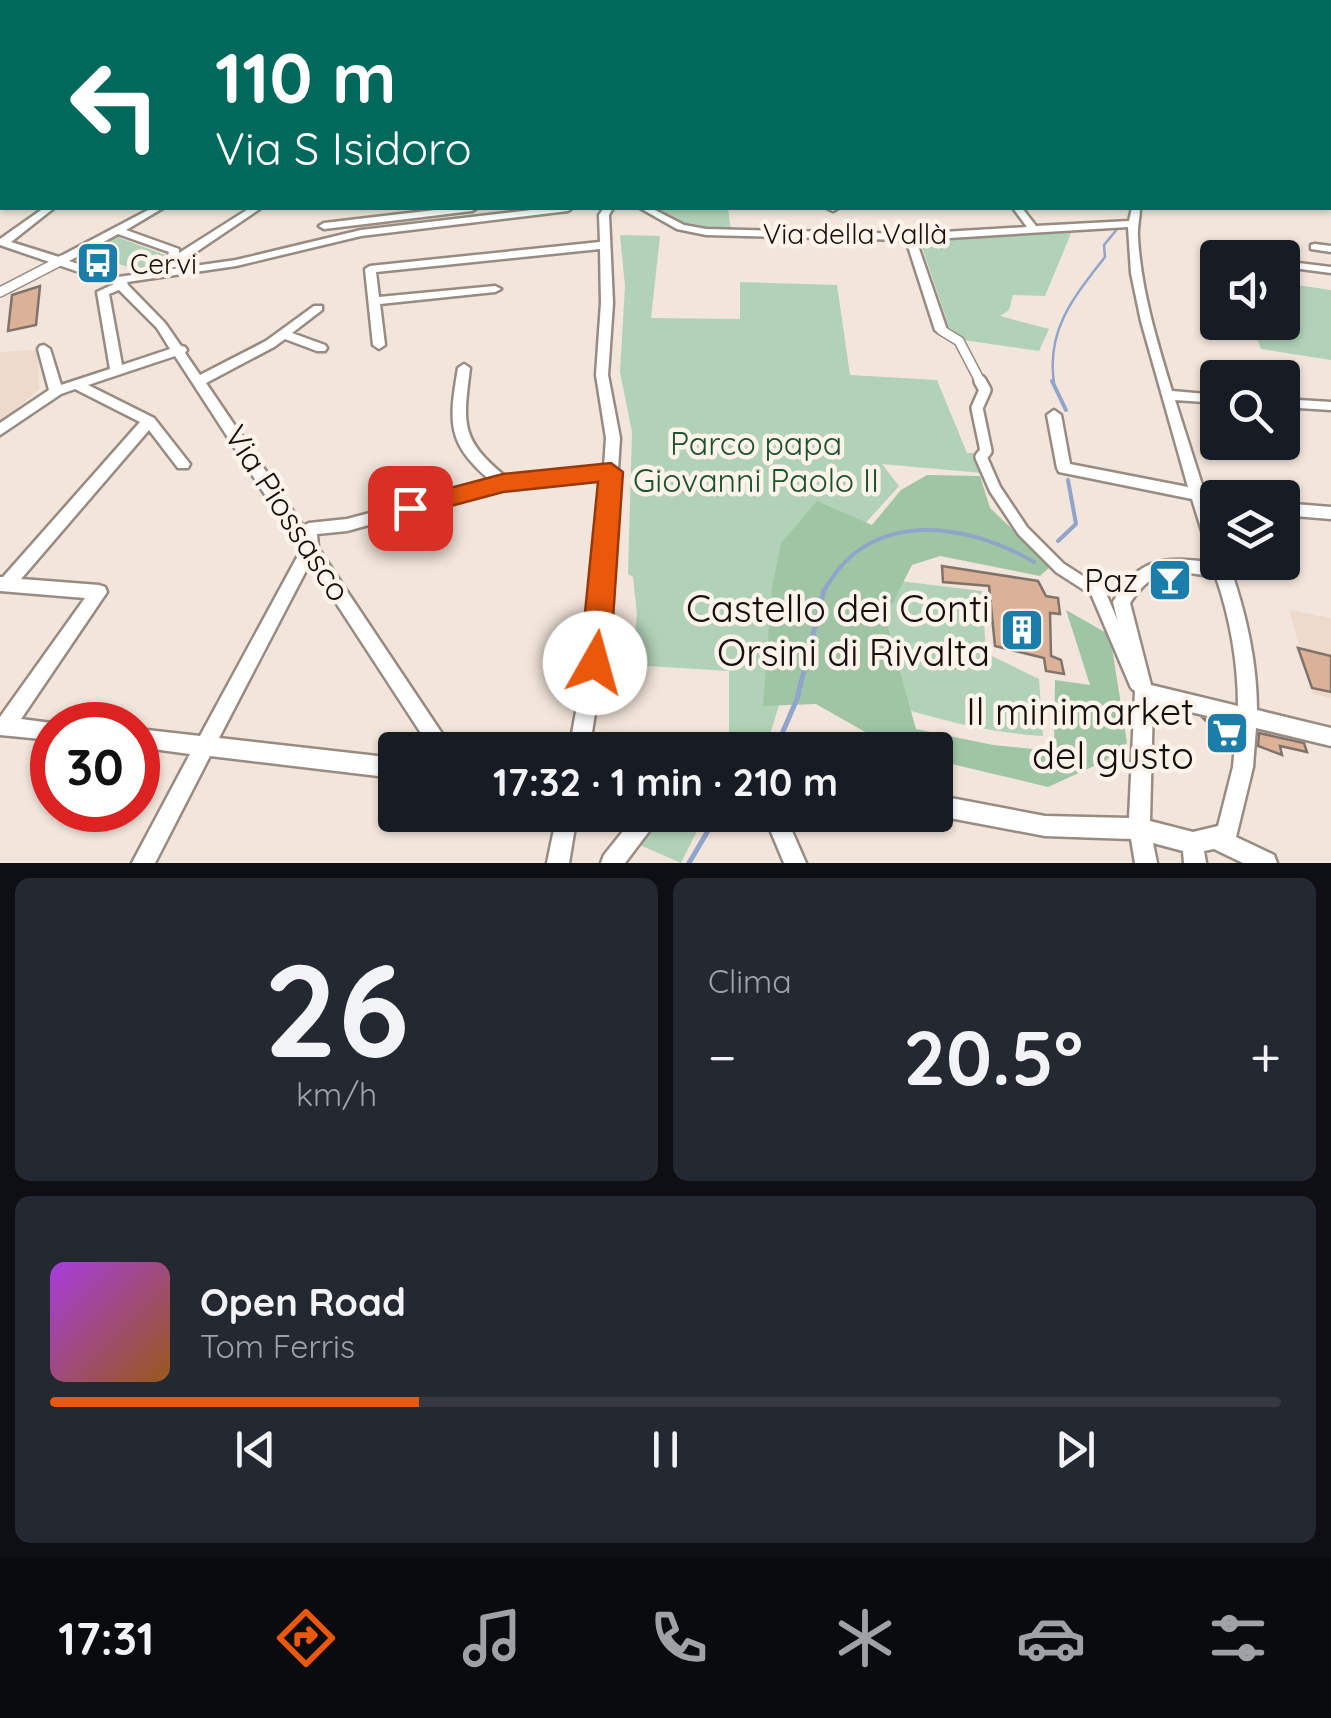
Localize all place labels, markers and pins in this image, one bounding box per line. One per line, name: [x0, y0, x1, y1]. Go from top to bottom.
bus stop icon: Cervi: [75, 240, 121, 286]
place label: Cervi: [130, 246, 197, 281]
pin: [368, 466, 453, 551]
bar icon: Paz: [1147, 557, 1193, 603]
place label: Paz: [1084, 560, 1138, 600]
place label: Castello dei Conti Orsini di Rivalta: [686, 584, 990, 676]
building icon: Castello dei Conti Orsini di Rivalta: [999, 607, 1045, 653]
place label: Il minimarket del gusto: [966, 687, 1194, 779]
supermarket icon: Il minimarket del gusto: [1204, 710, 1250, 756]

